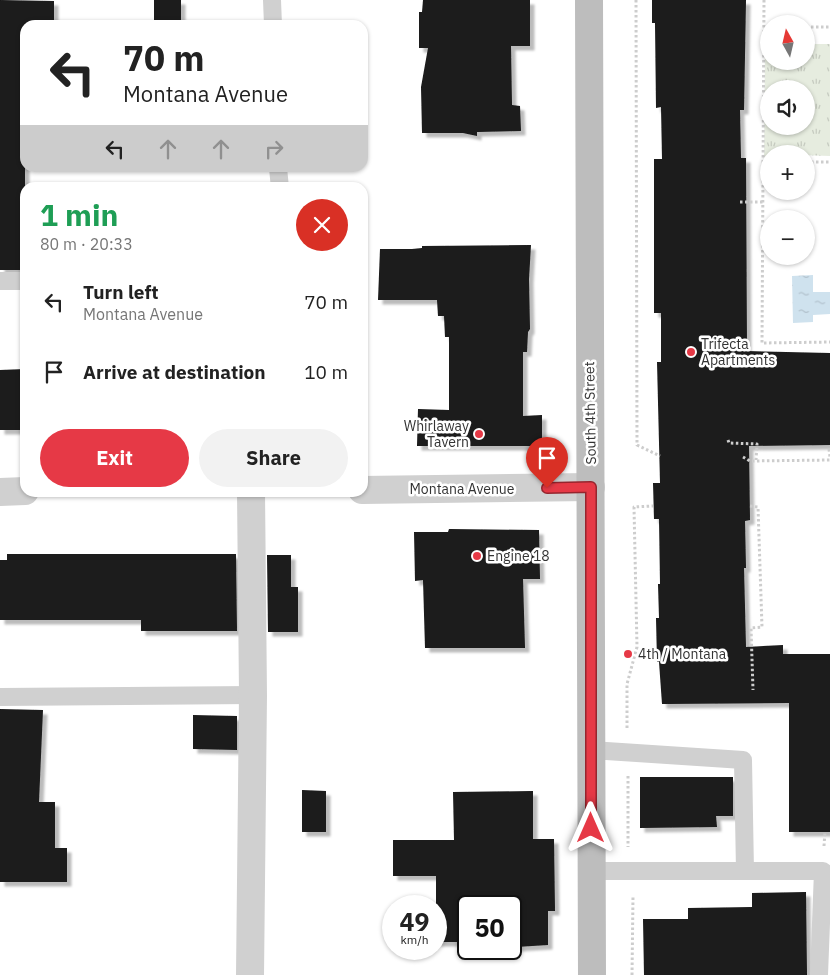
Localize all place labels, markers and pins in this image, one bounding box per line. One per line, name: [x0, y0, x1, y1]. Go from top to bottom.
place label: Trifecta Apartments: [701, 335, 775, 369]
marker: Trifecta Apartments: [685, 346, 697, 358]
place label: Whirlaway Tavern: [404, 417, 469, 451]
marker: Whirlaway Tavern: [473, 428, 485, 440]
pin: [526, 437, 568, 488]
place label: Engine 18: [487, 547, 550, 565]
marker: Engine 18: [471, 550, 483, 562]
place label: 4th / Montana: [638, 645, 727, 663]
marker: 4th / Montana: [622, 648, 634, 660]

